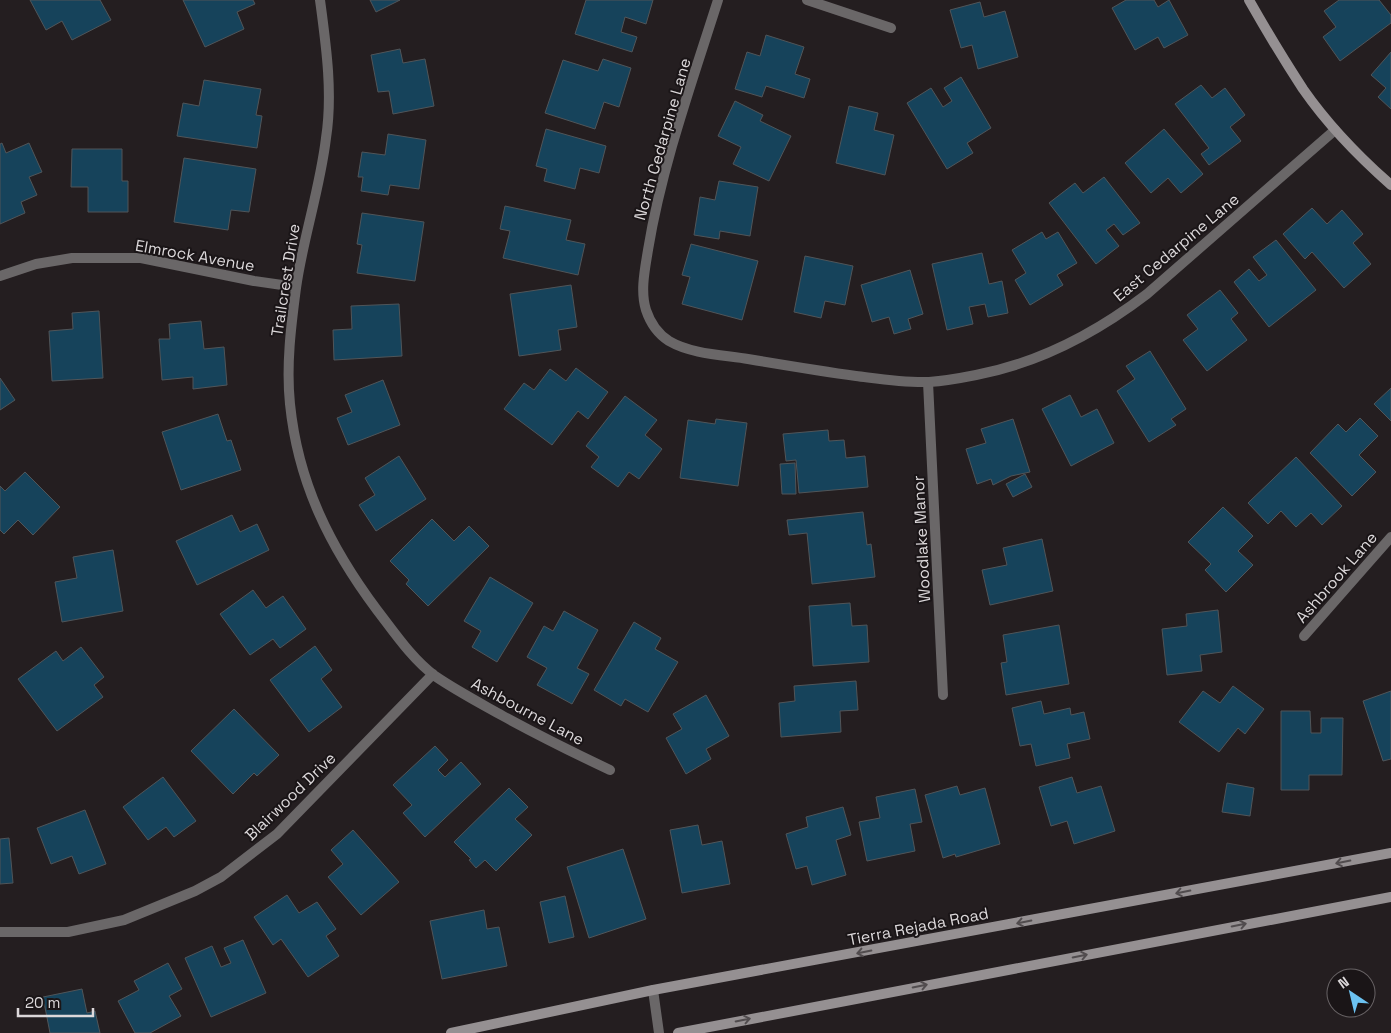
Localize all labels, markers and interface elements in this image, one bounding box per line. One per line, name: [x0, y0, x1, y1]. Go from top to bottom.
street label: North Cedarpine Lane: [629, 56, 696, 223]
street label: East Cedarpine Lane: [1109, 189, 1244, 306]
street label: Trailcrest Drive: [266, 222, 305, 338]
street label: Elmrock Avenue: [134, 235, 256, 276]
street label: Woodlake Manor: [908, 475, 935, 603]
street label: Ashbrook Lane: [1291, 527, 1382, 627]
street label: Ashbourne Lane: [468, 673, 588, 750]
street label: Blairwood Drive: [240, 748, 340, 845]
one-way arrow: [1335, 858, 1351, 868]
one-way arrow: [1176, 888, 1192, 898]
street label: Tierra Rejada Road: [846, 903, 990, 950]
one-way arrow: [1016, 918, 1032, 927]
one-way arrow: [1231, 920, 1247, 930]
one-way arrow: [856, 947, 872, 957]
one-way arrow: [1071, 950, 1087, 960]
north arrow: [1326, 968, 1376, 1018]
text: N: [1335, 972, 1353, 992]
one-way arrow: [911, 981, 927, 991]
scale bar: [18, 986, 92, 1018]
text: 20 m: [25, 993, 60, 1012]
one-way arrow: [735, 1015, 751, 1024]

